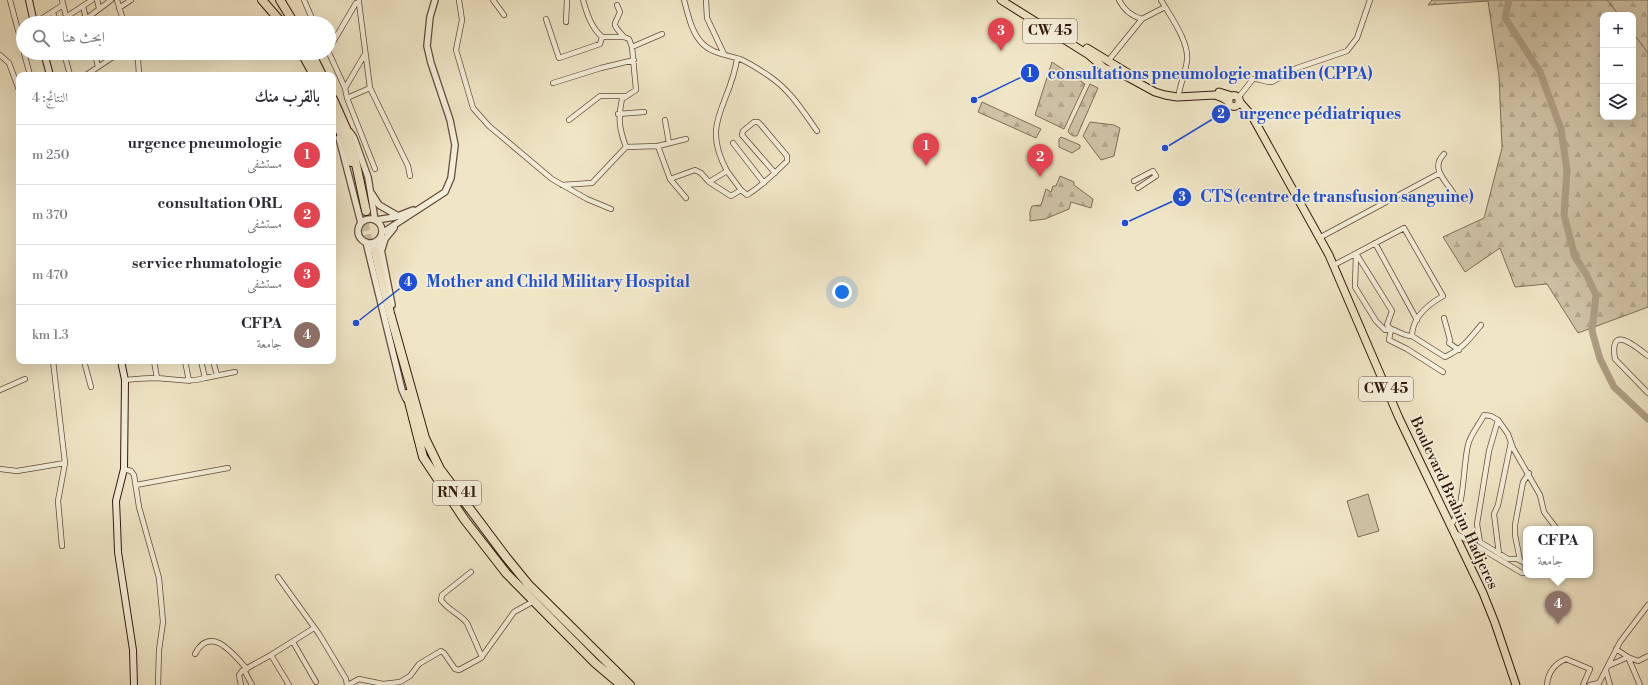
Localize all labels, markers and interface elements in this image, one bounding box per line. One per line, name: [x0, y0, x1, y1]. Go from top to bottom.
map controls: [1600, 12, 1636, 120]
button: +: [1600, 12, 1636, 48]
search box: [16, 16, 336, 60]
pin: 3: [988, 18, 1014, 51]
road number: CW 45: [1023, 19, 1077, 43]
icon: search: [30, 27, 52, 49]
text: ابحث هنا: [62, 28, 105, 47]
button: −: [1600, 48, 1636, 84]
callout: consultations pneumologie matiben (CPPA): [1020, 59, 1381, 87]
text: consultations pneumologie matiben (CPPA): [1048, 64, 1372, 84]
text: 1: [1027, 66, 1033, 81]
button: layers: [1600, 84, 1636, 120]
text: بالقرب منك: [254, 86, 320, 108]
text: النتائج: 4: [32, 90, 68, 106]
callout: urgence pédiatriques: [1211, 100, 1410, 128]
text: urgence pédiatriques: [1239, 104, 1401, 124]
text: 2: [1217, 107, 1225, 122]
pin: 1: [913, 133, 939, 166]
text: urgence pneumologie: [128, 134, 282, 153]
pin: 2: [1027, 144, 1053, 177]
text: 250 m: [32, 147, 69, 163]
text: 1: [304, 147, 310, 163]
text: مستشفى: [247, 156, 282, 172]
callout: CTS (centre de transfusion sanguine): [1172, 183, 1482, 211]
text: CTS (centre de transfusion sanguine): [1200, 187, 1474, 207]
text: 3: [1178, 190, 1186, 205]
text: consultation ORL: [158, 194, 282, 213]
text: 370 m: [32, 207, 68, 223]
text: 2: [303, 207, 311, 223]
text: مستشفى: [247, 216, 282, 232]
text: service rhumatologie: [132, 254, 282, 273]
text: 470 m: [32, 267, 68, 283]
text: 3: [303, 267, 311, 283]
callout: Mother and Child Military Hospital: [398, 268, 698, 296]
text: Mother and Child Military Hospital: [426, 272, 691, 292]
text: 4: [404, 275, 412, 290]
text: مستشفى: [247, 276, 282, 292]
your location: [832, 282, 852, 302]
text: CFPA: [241, 314, 282, 333]
text: 1.3 km: [32, 327, 69, 343]
text: 4: [303, 327, 311, 343]
text: جامعة: [256, 336, 282, 352]
road number: CW 45: [1359, 377, 1413, 401]
street label: Boulevard Brahim Hadjeres: [1405, 413, 1502, 592]
road number: RN 41: [433, 481, 481, 505]
popup: [1523, 526, 1593, 578]
text: CFPA: [1537, 531, 1579, 550]
text: جامعة: [1537, 553, 1563, 569]
pin: 4: [1545, 591, 1571, 624]

